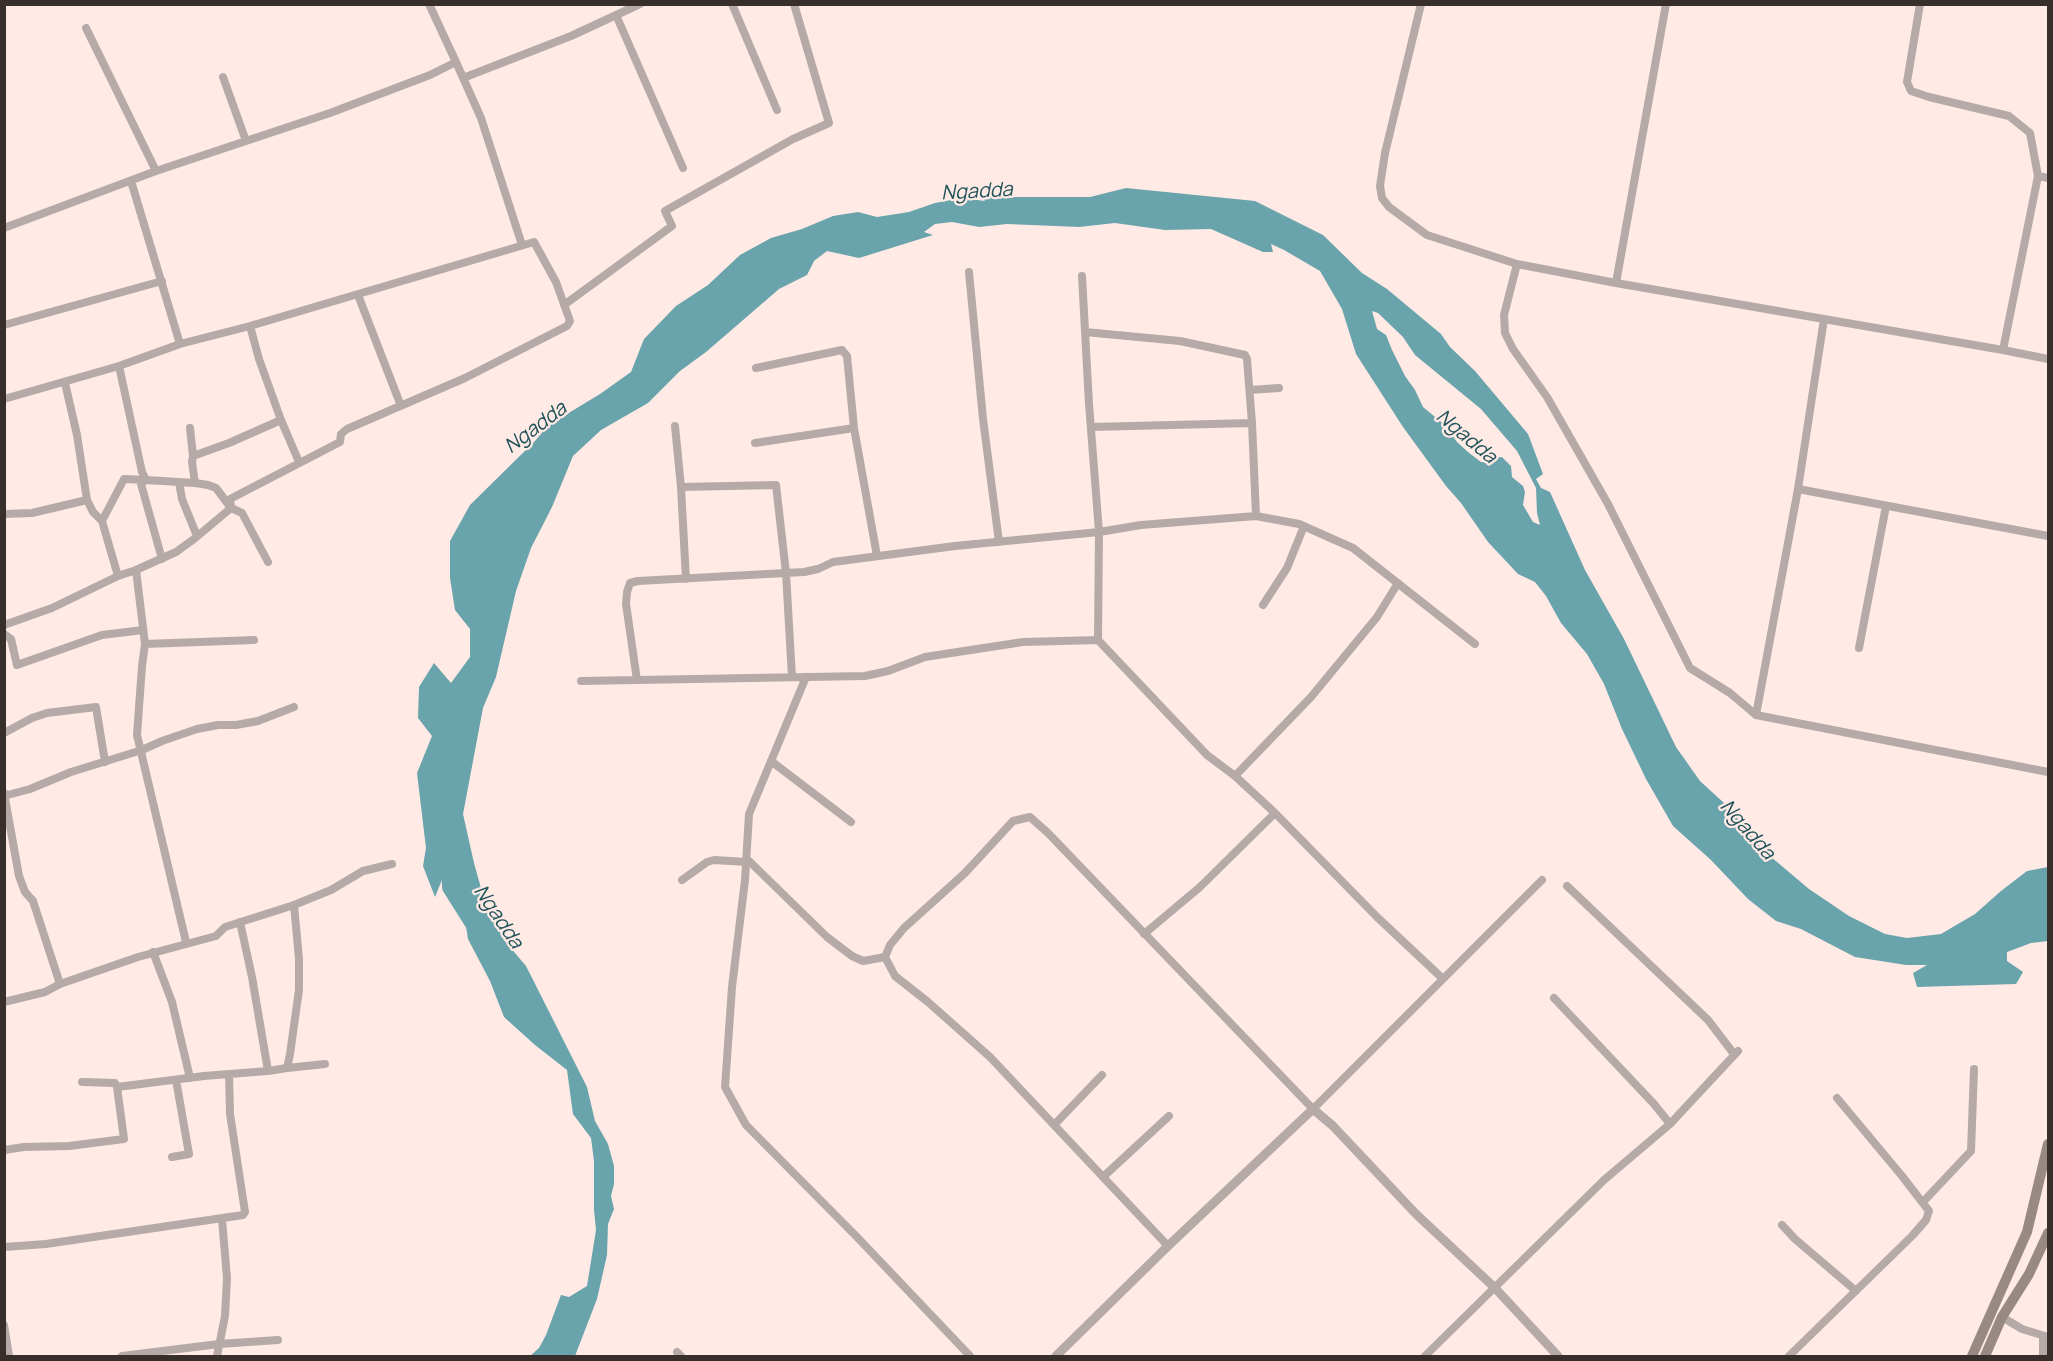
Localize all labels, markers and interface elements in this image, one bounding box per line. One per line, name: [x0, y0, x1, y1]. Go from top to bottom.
water label: Ngadda: [941, 178, 1013, 206]
water label: Ngadda: [500, 397, 572, 459]
water label: Ngadda: [1431, 405, 1501, 469]
water label: Ngadda: [1715, 795, 1779, 865]
water label: Ngadda: [468, 881, 528, 953]

